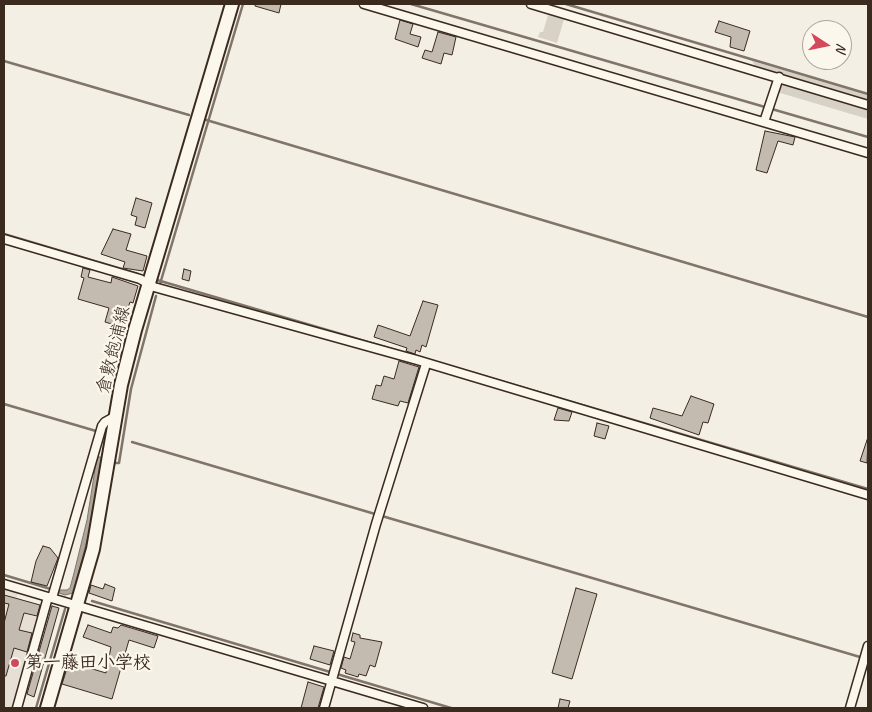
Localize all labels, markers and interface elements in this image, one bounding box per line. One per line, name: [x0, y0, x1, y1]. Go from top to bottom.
north arrow: [802, 20, 852, 70]
text: N: [832, 42, 850, 54]
street label: 倉敷飽浦線: [93, 304, 135, 396]
place label: 第一藤田小学校: [25, 652, 151, 674]
marker: 第一藤田小学校: [9, 657, 21, 669]

